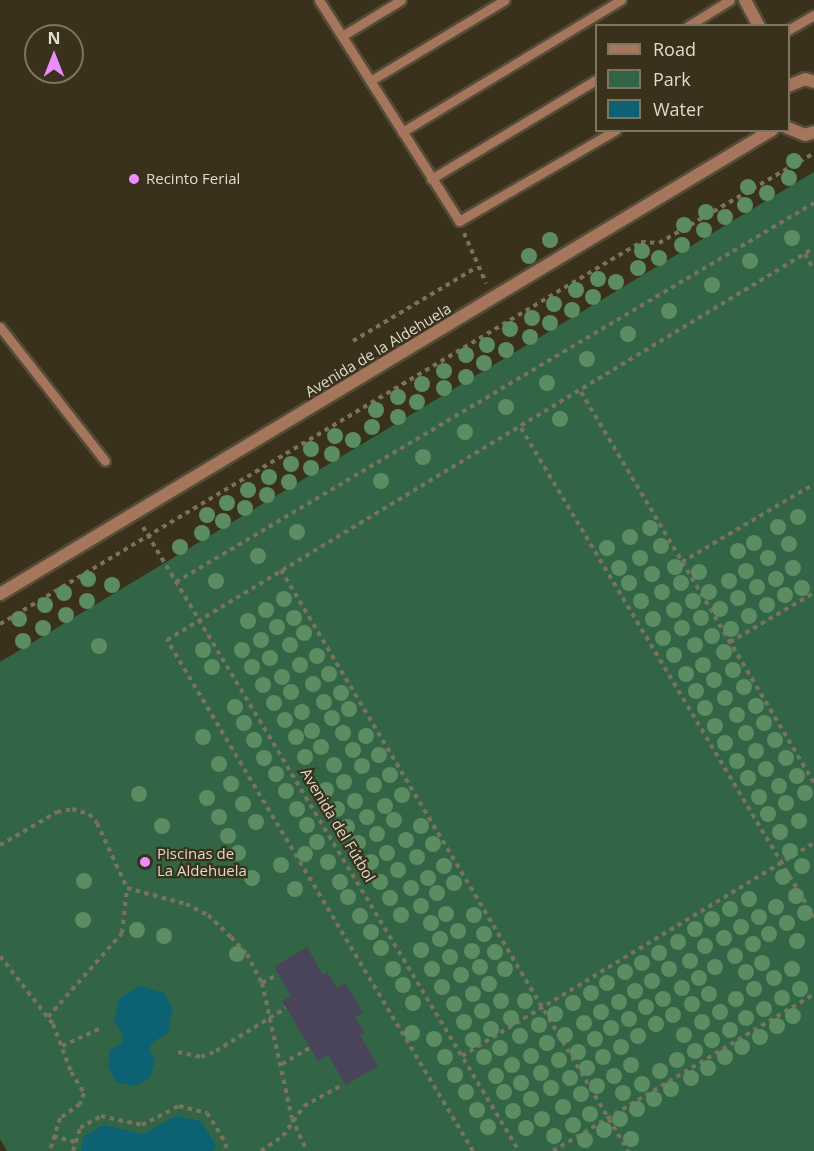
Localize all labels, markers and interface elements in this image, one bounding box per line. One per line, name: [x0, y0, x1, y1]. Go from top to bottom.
north arrow: [24, 24, 84, 84]
legend: [595, 24, 790, 132]
text: N: [47, 27, 61, 49]
text: Road: [653, 37, 696, 61]
text: Park: [653, 67, 691, 91]
text: Water: [653, 97, 704, 121]
place label: Recinto Ferial: [146, 170, 240, 188]
marker: Recinto Ferial: [127, 172, 141, 186]
street label: Avenida de la Aldehuela: [302, 299, 454, 401]
street label: Avenida del Fútbol: [297, 765, 379, 885]
place label: Piscinas de La Aldehuela: [157, 844, 247, 879]
marker: Piscinas de La Aldehuela: [138, 855, 152, 869]

